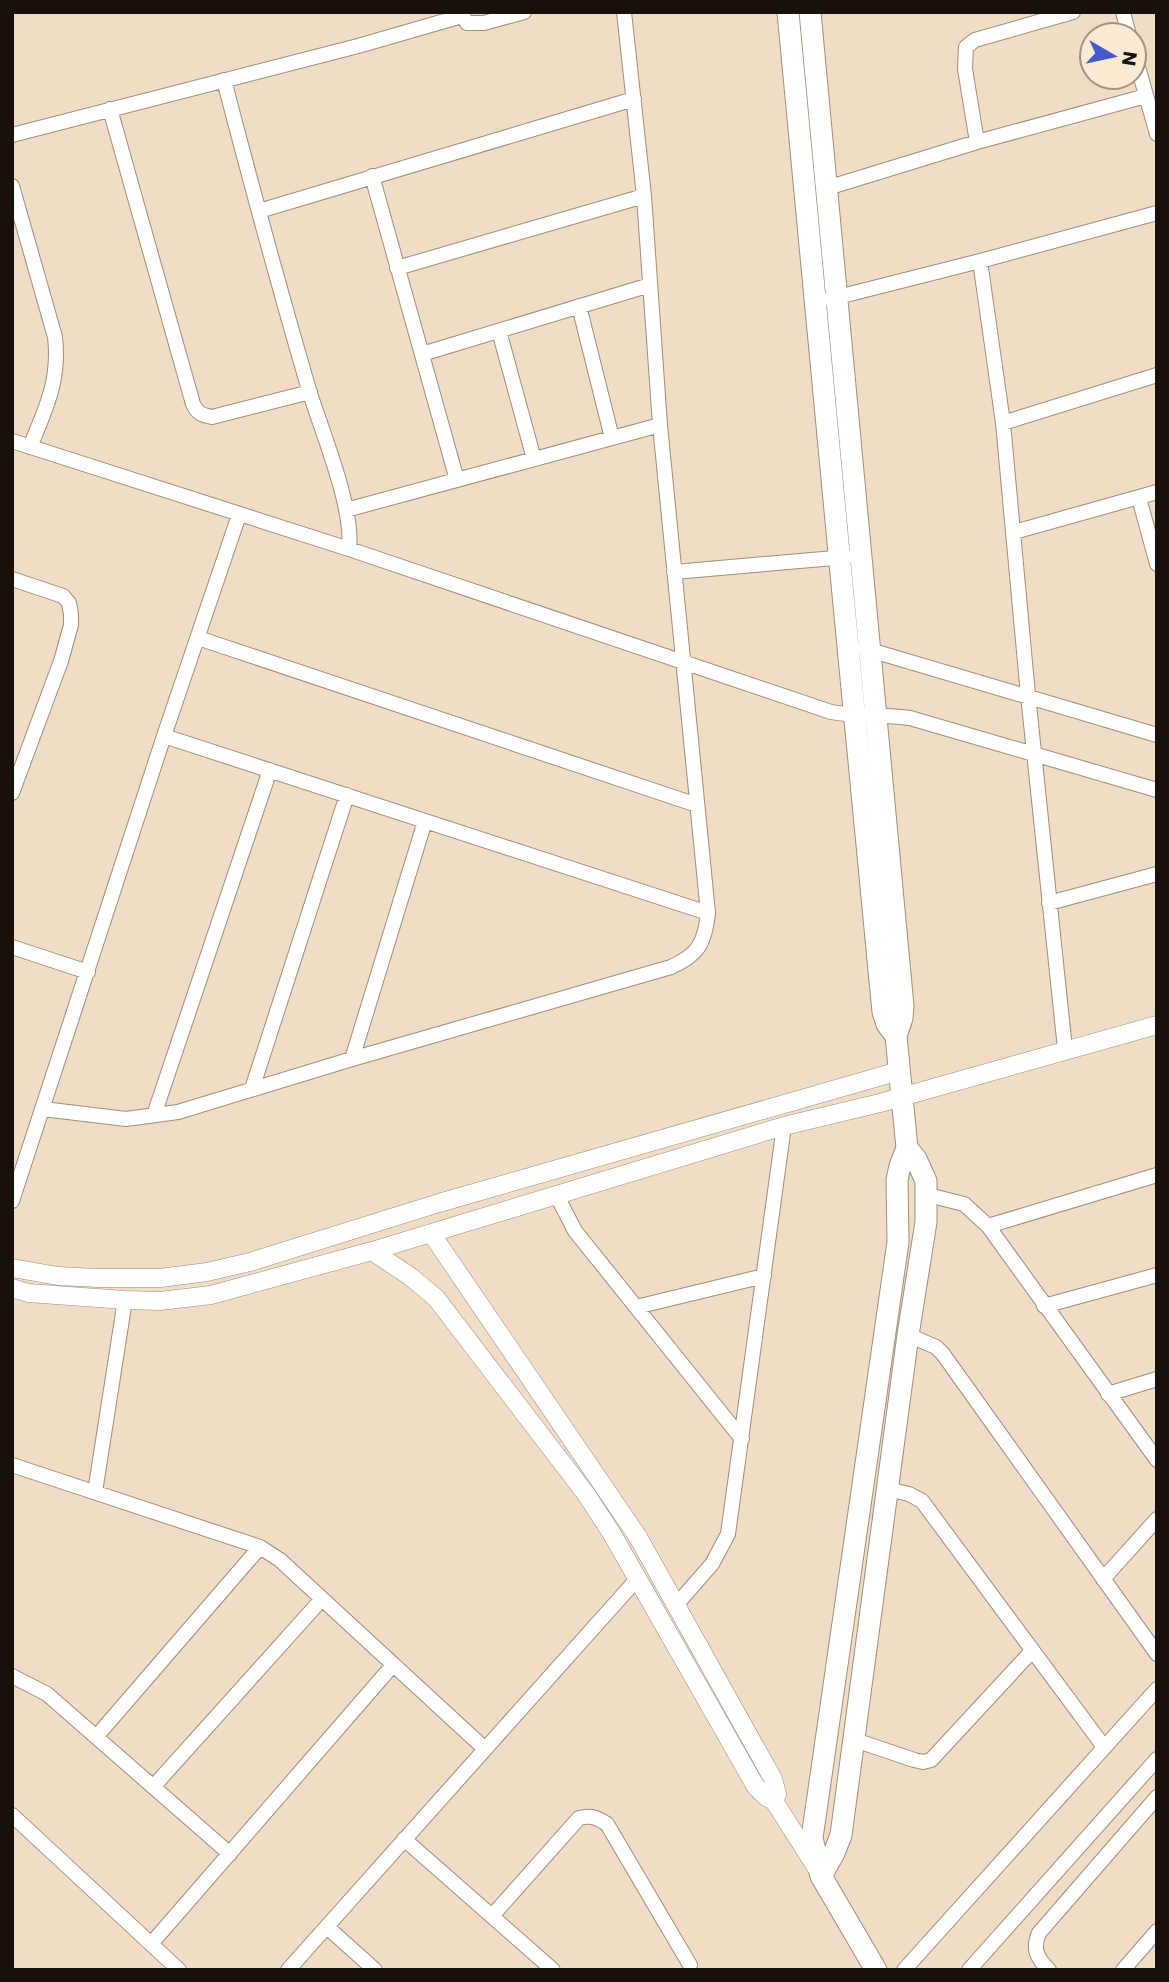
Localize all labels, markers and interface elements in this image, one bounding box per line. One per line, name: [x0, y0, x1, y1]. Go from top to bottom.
north arrow: [1078, 21, 1148, 91]
text: N: [1115, 49, 1144, 68]

